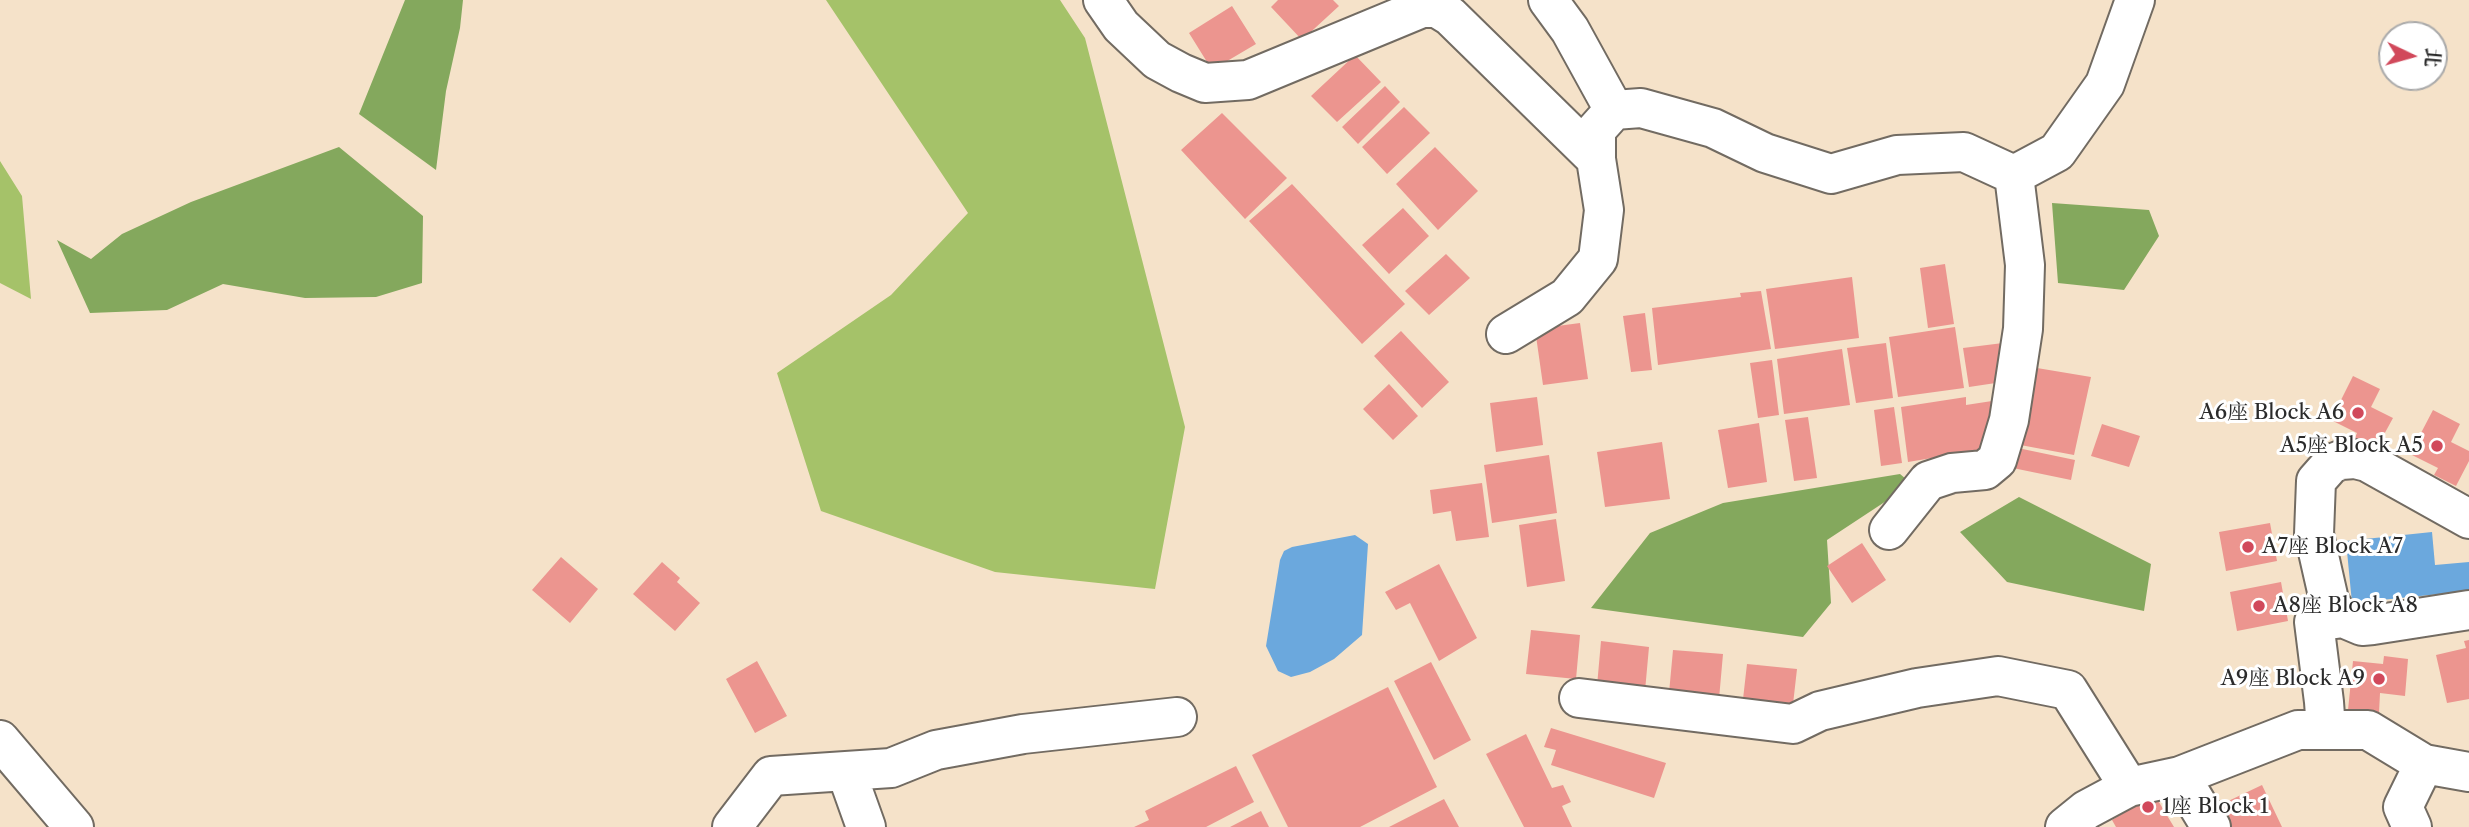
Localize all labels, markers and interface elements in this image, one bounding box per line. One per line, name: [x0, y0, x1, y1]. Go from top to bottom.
north arrow: [2378, 21, 2448, 91]
text: 北: [2420, 47, 2445, 68]
place label: A6座 Block A6: [2199, 400, 2344, 426]
marker: A6座 Block A6: [2350, 405, 2366, 421]
place label: A5座 Block A5: [2280, 433, 2423, 459]
marker: A5座 Block A5: [2429, 438, 2445, 454]
place label: A7座 Block A7: [2262, 534, 2403, 560]
marker: A7座 Block A7: [2240, 539, 2256, 555]
place label: A8座 Block A8: [2273, 593, 2418, 619]
marker: A8座 Block A8: [2251, 598, 2267, 614]
place label: A9座 Block A9: [2221, 666, 2365, 692]
marker: A9座 Block A9: [2371, 671, 2387, 687]
place label: 1座 Block 1: [2162, 794, 2269, 820]
marker: 1座 Block 1: [2140, 799, 2156, 815]

